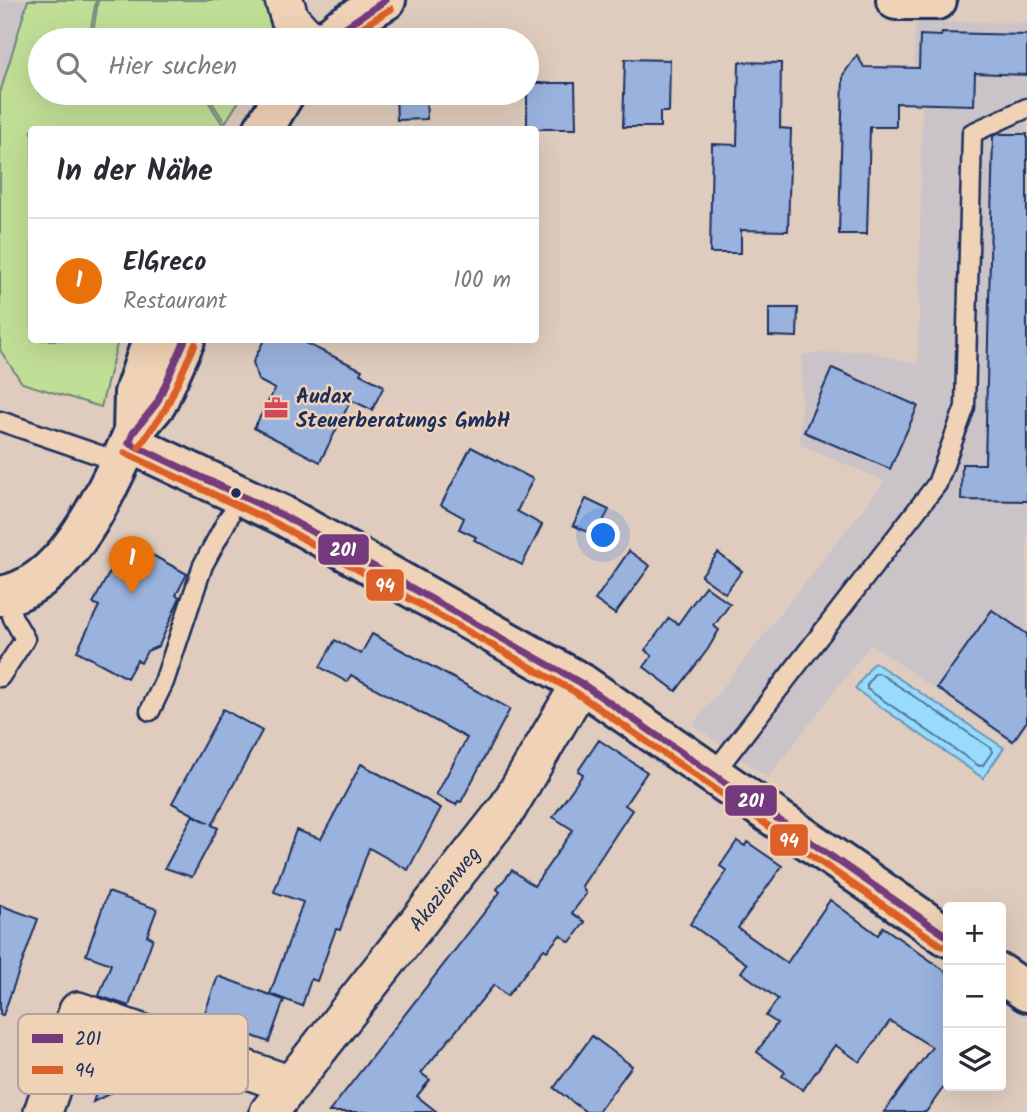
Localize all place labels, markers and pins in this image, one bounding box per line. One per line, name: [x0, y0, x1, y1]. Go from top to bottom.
place label: Audax Steuerberatungs GmbH: [296, 381, 511, 438]
office icon: Audax Steuerberatungs GmbH: [262, 394, 290, 422]
unlabelled marker: [229, 486, 243, 500]
pin: 1: [109, 536, 155, 594]

